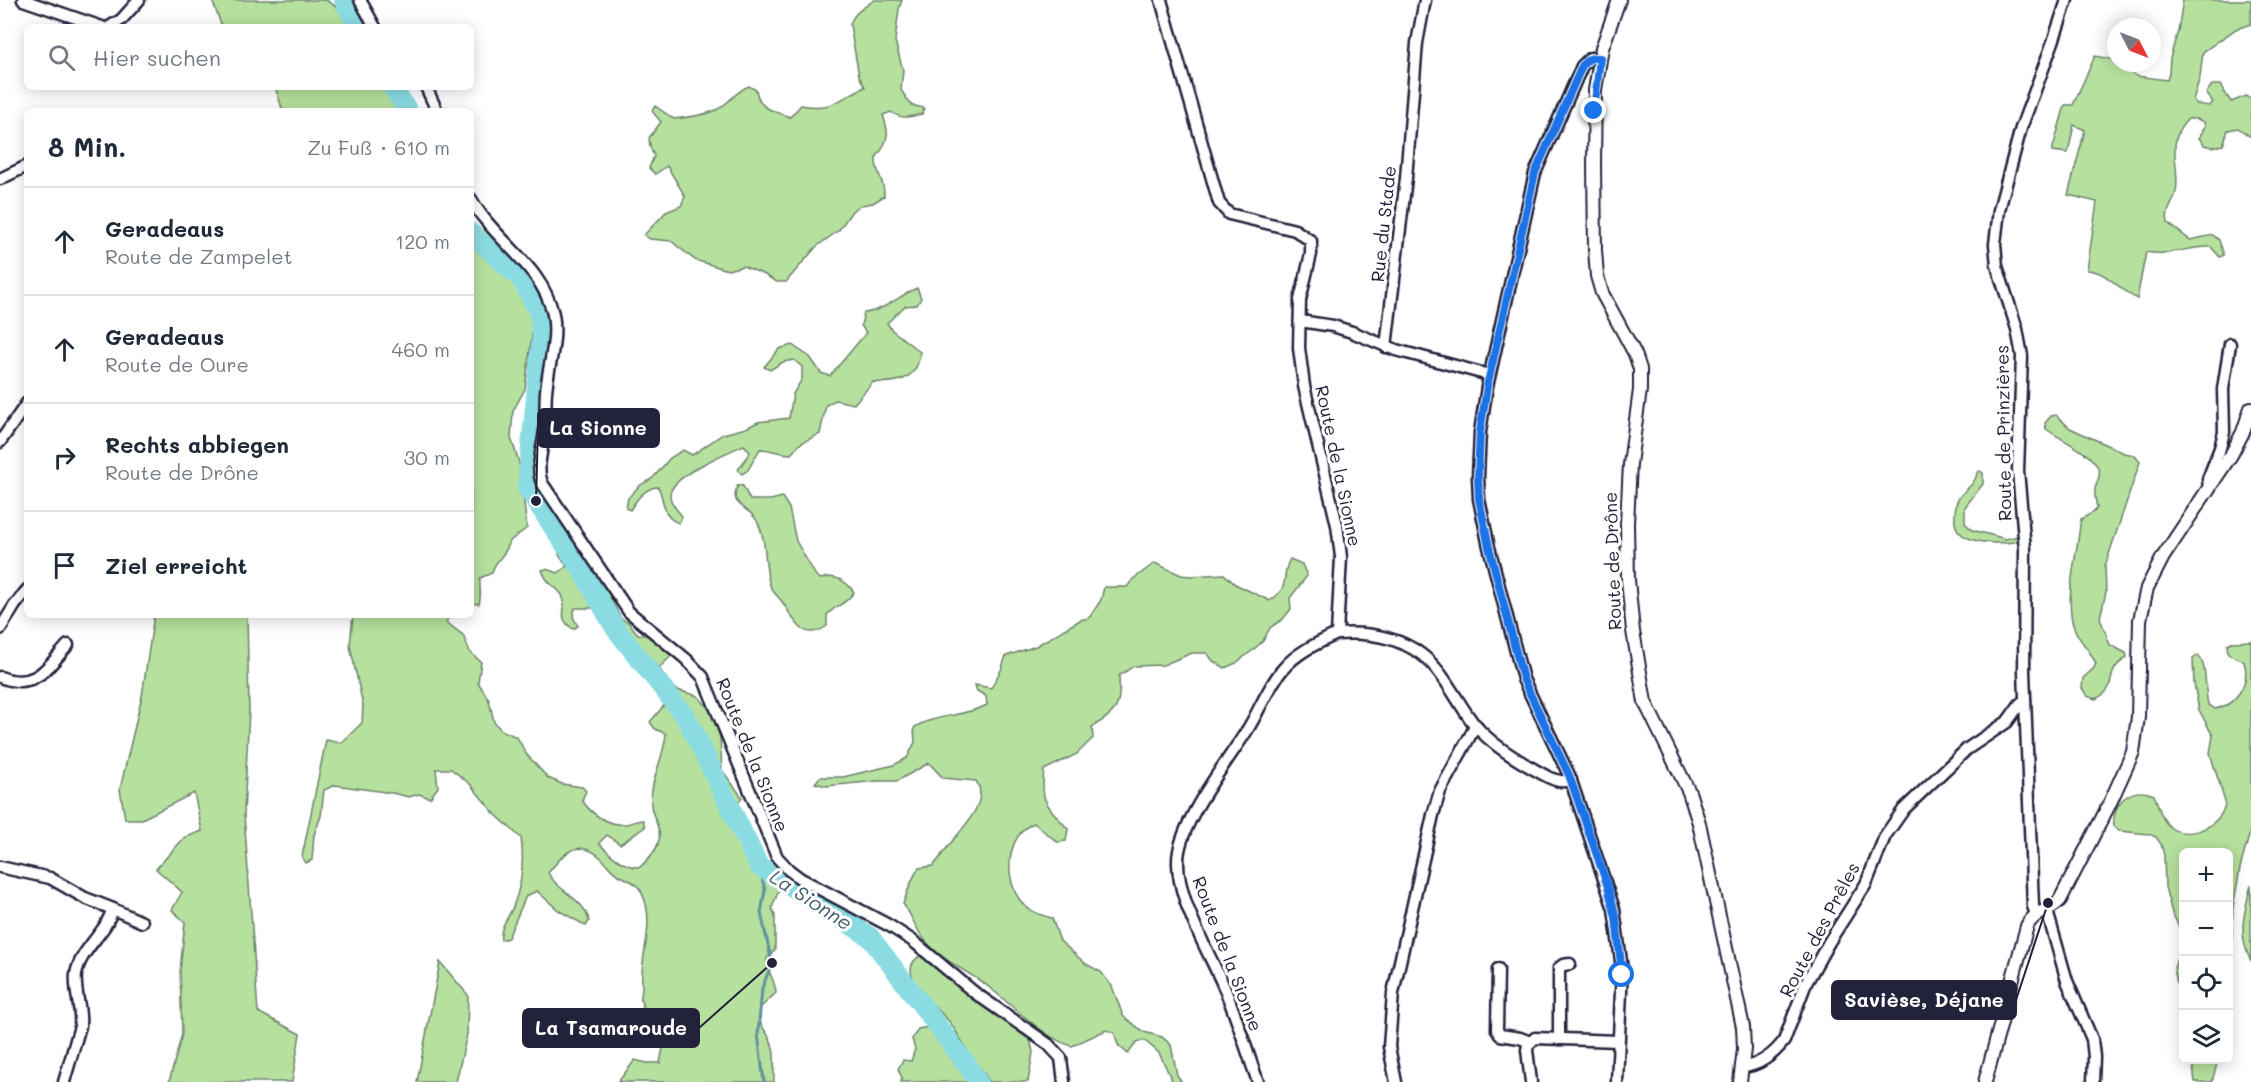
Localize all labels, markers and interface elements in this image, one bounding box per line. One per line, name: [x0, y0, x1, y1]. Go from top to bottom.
north arrow: [2107, 18, 2161, 72]
search box: [24, 24, 474, 90]
icon: search: [45, 41, 78, 74]
text: Hier suchen: [93, 43, 221, 72]
route end: [1580, 97, 1606, 123]
text: 8 Min.: [48, 130, 126, 164]
text: Zu Fuß · 610 m: [307, 134, 450, 160]
street label: Rue du Stade: [1365, 164, 1401, 283]
text: Geradeaus: [105, 214, 224, 243]
icon: ahead: [48, 225, 81, 258]
text: 120 m: [395, 228, 450, 254]
text: Route de Zampelet: [105, 243, 292, 269]
text: Geradeaus: [105, 322, 224, 351]
icon: ahead: [48, 333, 81, 366]
text: 460 m: [392, 336, 450, 362]
street label: Route de Prinzières: [1989, 345, 2017, 521]
text: Route de Oure: [105, 351, 249, 377]
street label: Route de la Sionne: [1310, 383, 1368, 549]
callout: La Sionne: [538, 409, 659, 447]
text: La Sionne: [549, 414, 647, 440]
text: Rechts abbiegen: [105, 430, 289, 459]
icon: right: [48, 441, 81, 474]
text: 30 m: [404, 444, 450, 470]
text: Route de Drône: [105, 459, 259, 485]
street label: Route de Drône: [1598, 491, 1626, 631]
icon: arrive: [48, 549, 81, 582]
text: Ziel erreicht: [105, 551, 247, 580]
street label: Route de la Sionne: [711, 674, 795, 835]
map controls: [2179, 848, 2233, 1064]
button: +: [2179, 848, 2233, 902]
street label: Route des Prêles: [1773, 858, 1865, 1001]
water label: La Sionne: [765, 863, 858, 935]
street label: Route de la Sionne: [1187, 873, 1269, 1035]
button: −: [2179, 902, 2233, 956]
button: locate: [2179, 956, 2233, 1010]
route start: [1608, 961, 1634, 987]
callout: Savièse, Déjane: [1832, 981, 2016, 1019]
text: Savièse, Déjane: [1844, 986, 2004, 1012]
callout: La Tsamaroude: [523, 1009, 699, 1047]
button: layers: [2179, 1010, 2233, 1064]
text: La Tsamaroude: [535, 1014, 687, 1040]

